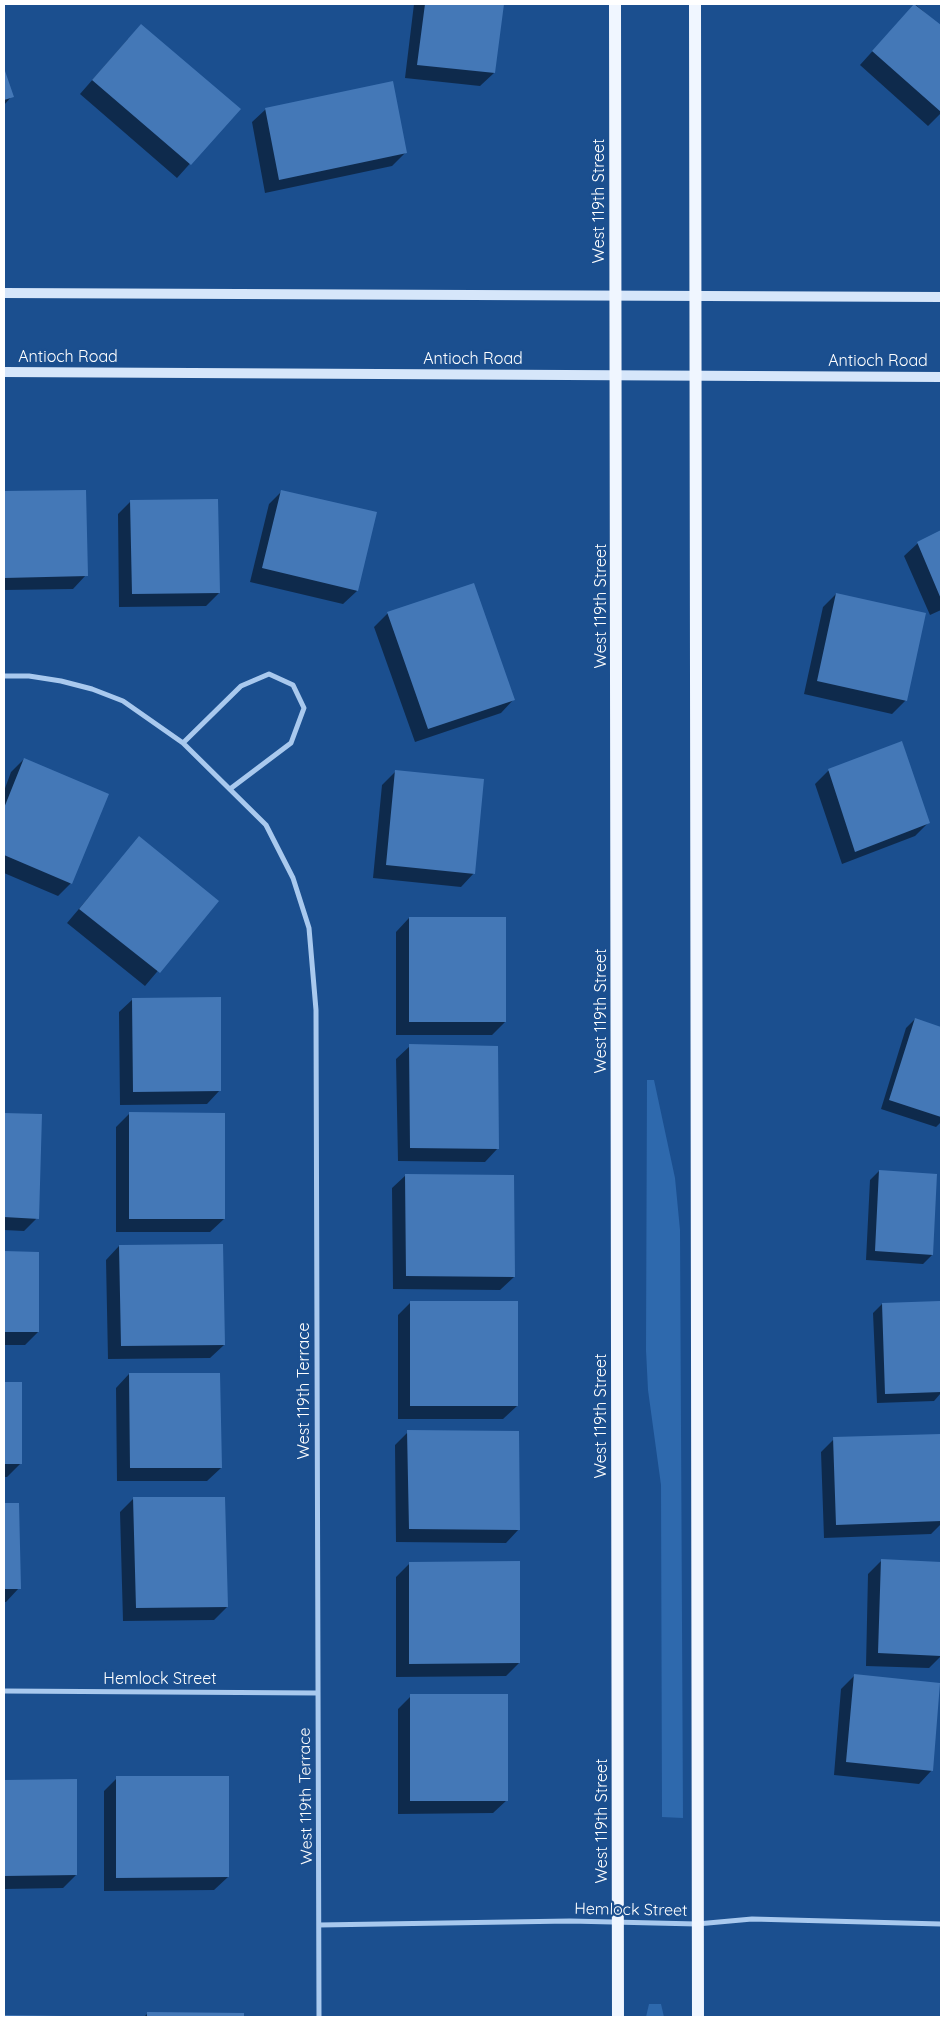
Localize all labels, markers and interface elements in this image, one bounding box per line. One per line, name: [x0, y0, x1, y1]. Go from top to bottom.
street label: West 119th Street: [589, 139, 609, 263]
street label: Antioch Road: [18, 347, 118, 367]
street label: Antioch Road: [423, 349, 523, 369]
street label: Antioch Road: [828, 351, 928, 371]
street label: West 119th Street: [591, 544, 611, 668]
street label: West 119th Street: [591, 949, 611, 1073]
street label: West 119th Terrace: [294, 1322, 314, 1460]
street label: West 119th Street: [591, 1354, 611, 1478]
street label: Hemlock Street: [103, 1669, 217, 1689]
street label: West 119th Terrace: [295, 1727, 317, 1865]
street label: West 119th Street: [592, 1759, 612, 1883]
street label: Hemlock Street: [574, 1899, 688, 1921]

